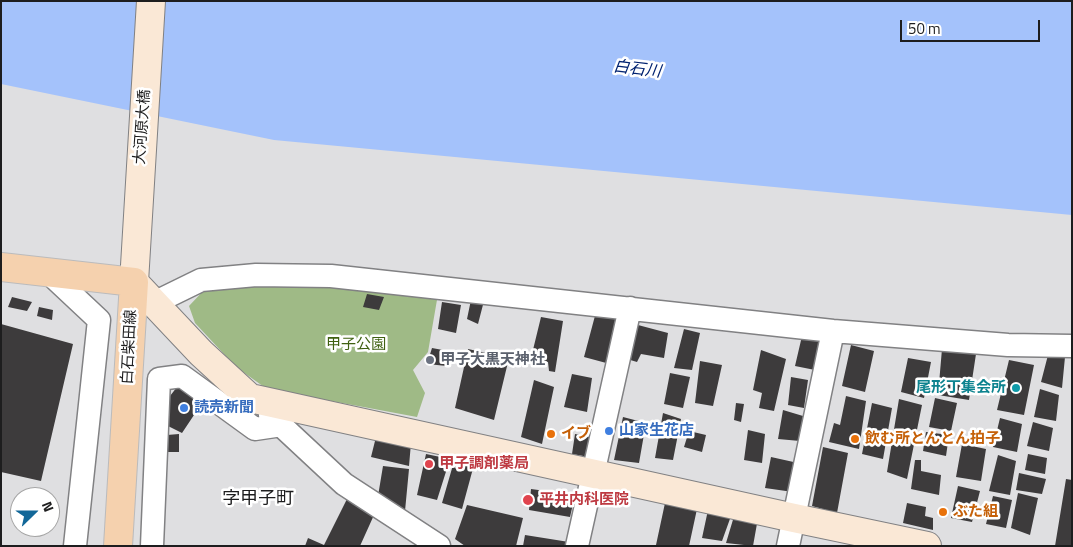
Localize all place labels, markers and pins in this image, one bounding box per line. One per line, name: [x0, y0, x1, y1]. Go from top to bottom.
place label: 甲子大黒天神社: [440, 351, 545, 369]
marker: 甲子大黒天神社: [424, 354, 436, 366]
place label: 尾形丁集会所: [916, 379, 1006, 397]
marker: 尾形丁集会所: [1010, 382, 1022, 394]
place label: 読売新聞: [194, 399, 254, 417]
marker: 読売新聞: [178, 402, 190, 414]
place label: 山家生花店: [619, 422, 694, 440]
place label: イブ: [561, 425, 591, 443]
marker: 山家生花店: [603, 425, 615, 437]
marker: イブ: [545, 428, 557, 440]
place label: 飲む所とんとん拍子: [865, 430, 1000, 448]
marker: 飲む所とんとん拍子: [849, 433, 861, 445]
place label: 甲子調剤薬局: [439, 455, 529, 473]
marker: 甲子調剤薬局: [423, 458, 435, 470]
place label: 平井内科医院: [539, 491, 629, 509]
marker: 平井内科医院: [521, 493, 535, 507]
place label: ぶた組: [953, 503, 998, 521]
marker: ぶた組: [937, 506, 949, 518]

